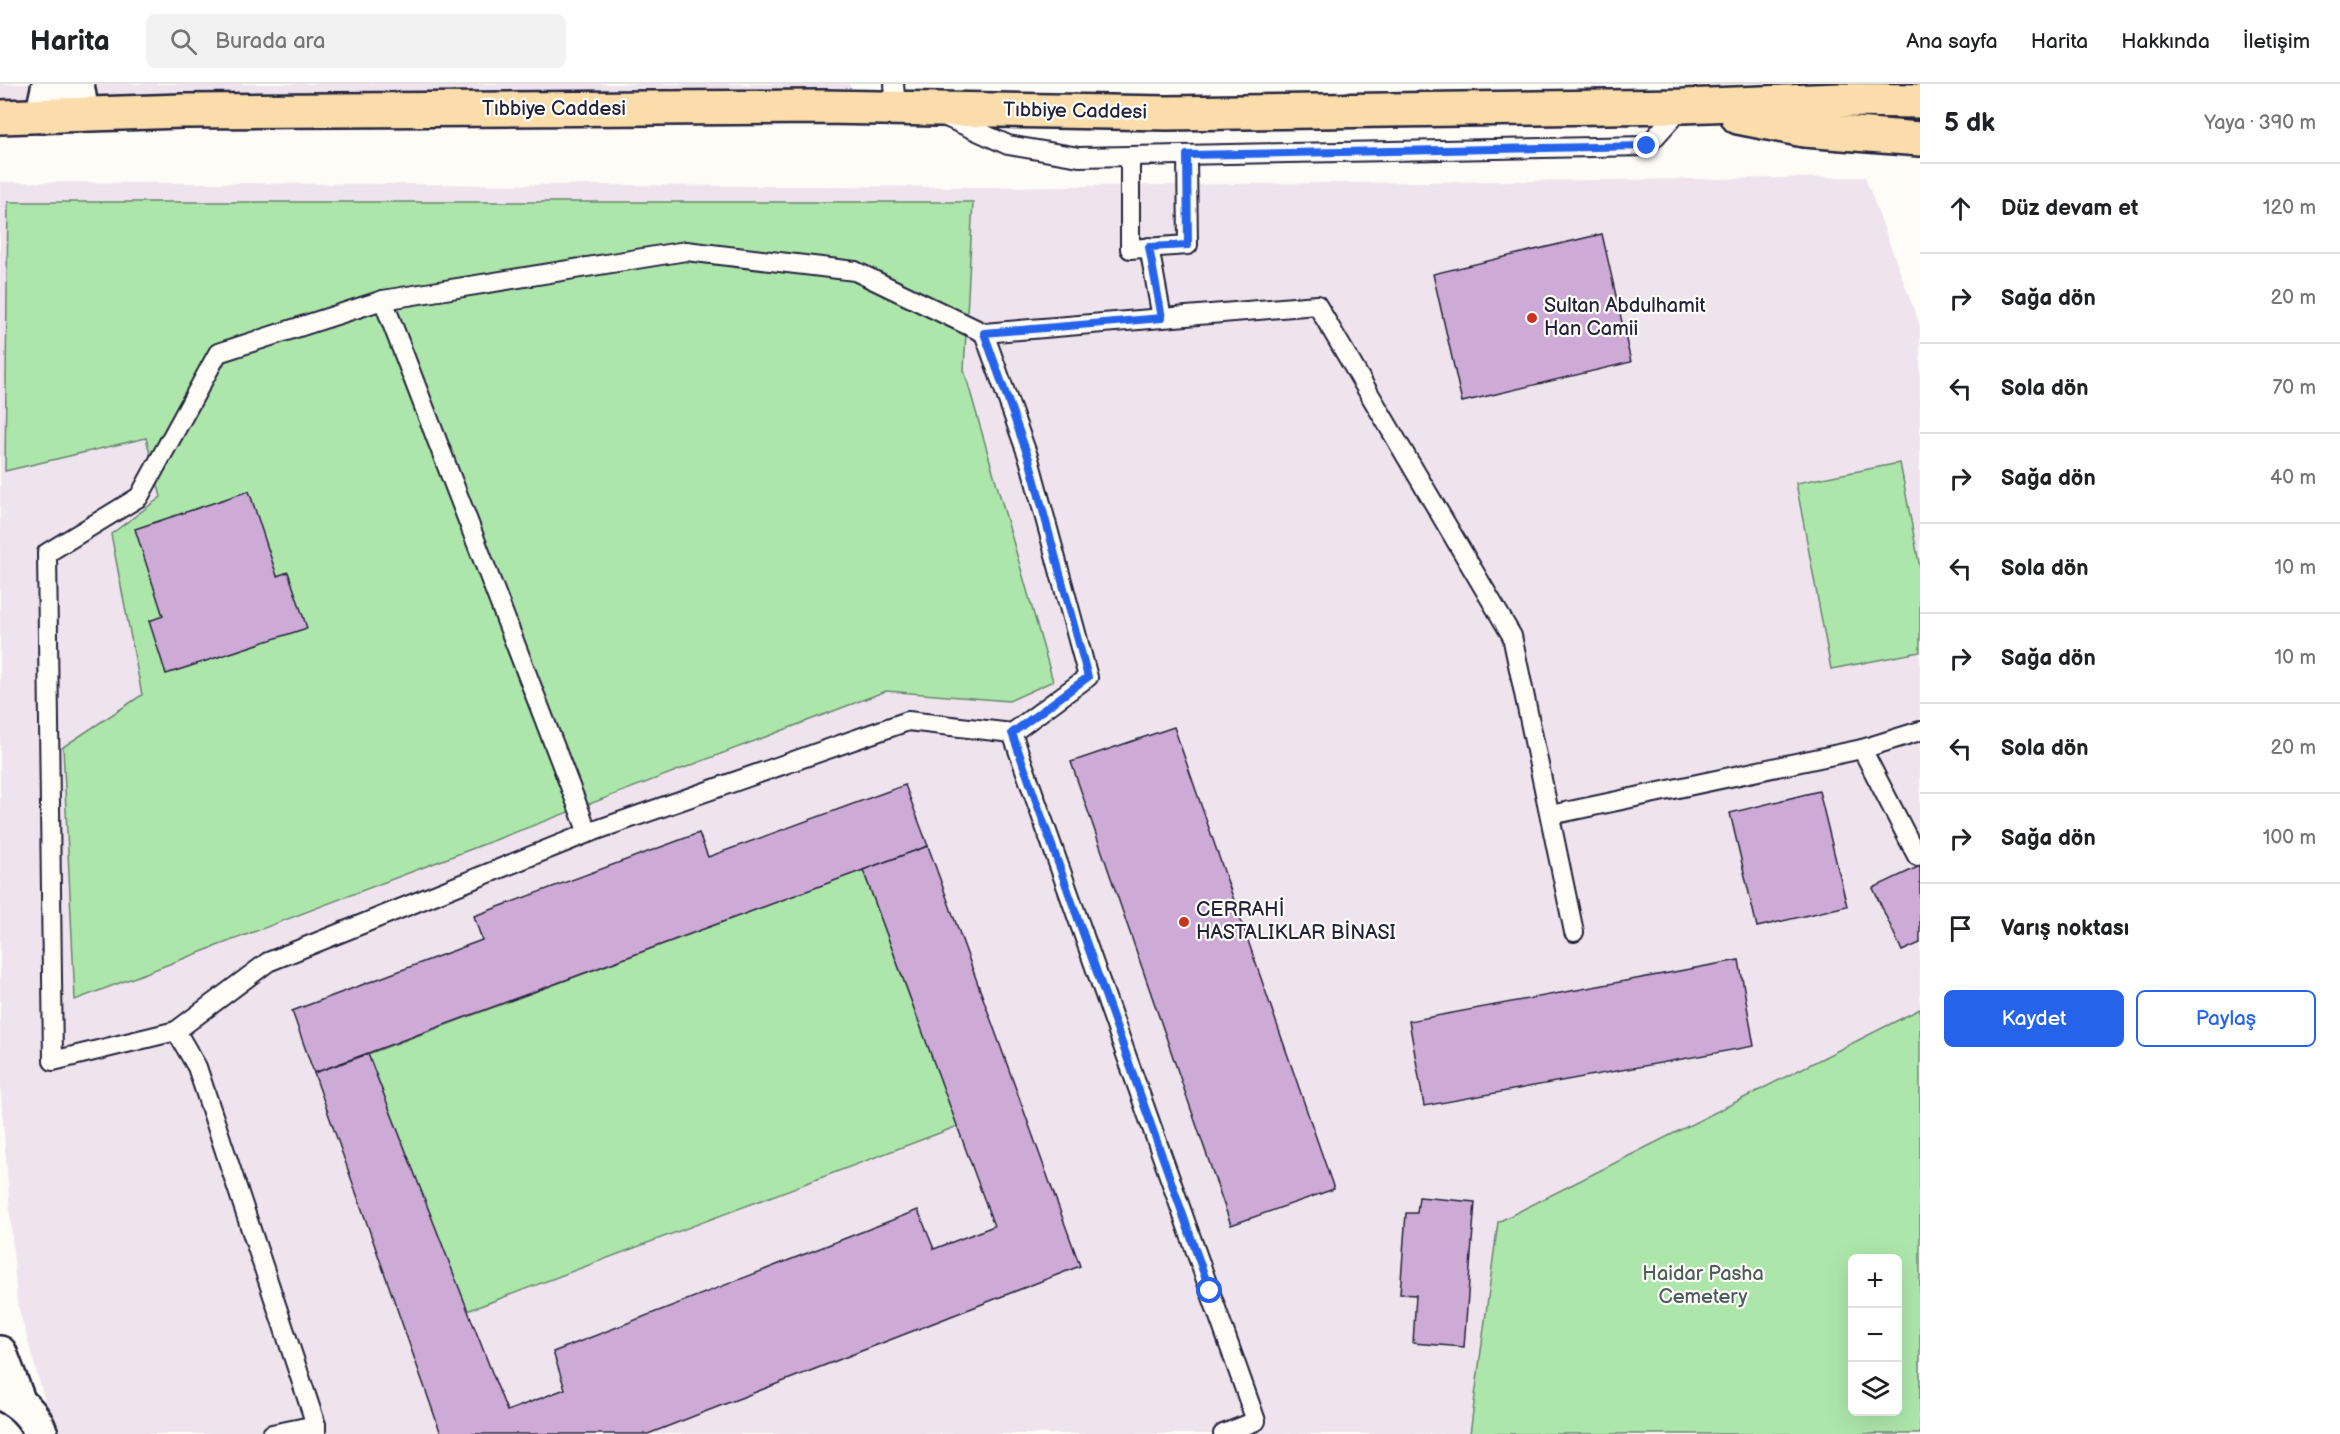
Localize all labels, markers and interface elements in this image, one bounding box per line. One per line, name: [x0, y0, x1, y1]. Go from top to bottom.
search box: [146, 14, 566, 68]
text: Harita: [30, 25, 110, 58]
icon: search: [167, 25, 200, 58]
text: Burada ara: [215, 28, 326, 55]
text: Ana sayfa: [1906, 29, 1998, 54]
text: Harita: [2031, 29, 2088, 54]
text: Hakkında: [2121, 29, 2210, 54]
text: İletişim: [2243, 29, 2310, 54]
street label: Tıbbiye Caddesi: [482, 97, 626, 121]
street label: Tıbbiye Caddesi: [1003, 98, 1147, 124]
text: 5 dk: [1944, 108, 1995, 139]
text: Yaya · 390 m: [2204, 111, 2316, 135]
route end: [1633, 132, 1659, 158]
icon: ahead: [1944, 192, 1977, 225]
text: Düz devam et: [2001, 195, 2138, 222]
text: 120 m: [2263, 196, 2316, 220]
icon: right: [1944, 282, 1977, 315]
text: Sağa dön: [2001, 285, 2096, 312]
text: 20 m: [2271, 286, 2316, 310]
place label: Sultan Abdulhamit Han Camii: [1544, 294, 1706, 341]
marker: Sultan Abdulhamit Han Camii: [1525, 311, 1539, 325]
icon: left: [1944, 372, 1977, 405]
text: Sola dön: [2001, 375, 2089, 402]
text: 70 m: [2272, 376, 2316, 400]
icon: right: [1944, 462, 1977, 495]
text: Sağa dön: [2001, 465, 2096, 492]
text: 40 m: [2270, 466, 2316, 490]
icon: left: [1944, 552, 1977, 585]
text: Sola dön: [2001, 555, 2089, 582]
text: 10 m: [2275, 556, 2316, 580]
icon: right: [1944, 642, 1977, 675]
text: Sağa dön: [2001, 645, 2096, 672]
text: 10 m: [2275, 646, 2316, 670]
icon: left: [1944, 732, 1977, 765]
text: Sola dön: [2001, 735, 2089, 762]
text: 20 m: [2271, 736, 2316, 760]
icon: right: [1944, 822, 1977, 855]
text: Sağa dön: [2001, 825, 2096, 852]
text: 100 m: [2263, 826, 2316, 850]
place label: CERRAHİ HASTALIKLAR BİNASI: [1196, 897, 1396, 945]
icon: arrive: [1944, 912, 1977, 945]
marker: CERRAHİ HASTALIKLAR BİNASI: [1177, 915, 1191, 929]
text: Varış noktası: [2001, 915, 2129, 942]
button: Kaydet: [1944, 990, 2124, 1047]
button: Paylaş: [2136, 990, 2316, 1047]
map controls: [1848, 1254, 1902, 1416]
button: +: [1848, 1254, 1902, 1308]
park label: Haidar Pasha Cemetery: [1642, 1262, 1764, 1309]
route start: [1196, 1277, 1222, 1303]
button: −: [1848, 1308, 1902, 1362]
button: layers: [1848, 1362, 1902, 1416]

